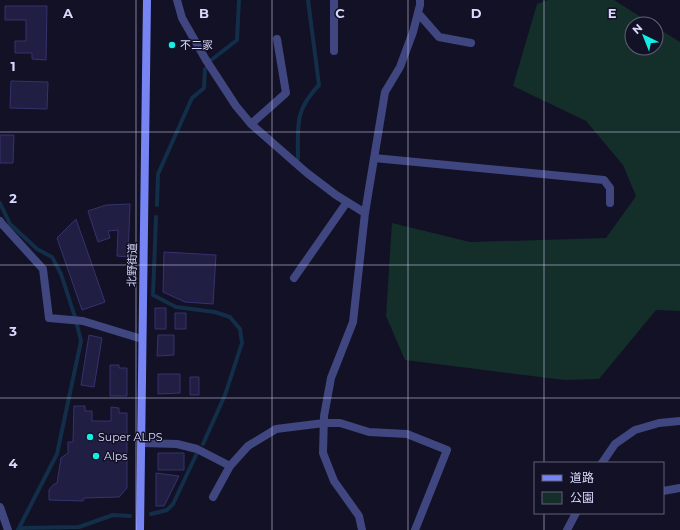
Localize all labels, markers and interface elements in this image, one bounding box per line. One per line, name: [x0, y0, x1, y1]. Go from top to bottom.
text: A: [62, 5, 74, 21]
text: B: [199, 5, 209, 21]
text: C: [335, 5, 345, 21]
text: D: [471, 5, 482, 21]
text: E: [608, 5, 617, 21]
north arrow: [624, 16, 664, 56]
text: N: [629, 21, 645, 37]
place label: 不二家: [180, 38, 213, 52]
marker: 不二家: [167, 40, 177, 50]
text: 1: [10, 58, 16, 74]
text: 2: [9, 190, 17, 206]
street label: 北野街道: [125, 243, 139, 287]
text: 3: [8, 323, 17, 339]
place label: Super ALPS: [98, 430, 163, 444]
marker: Super ALPS: [85, 432, 95, 442]
place label: Alps: [104, 449, 128, 463]
marker: Alps: [91, 451, 101, 461]
text: 4: [9, 455, 18, 471]
legend: [534, 462, 664, 514]
text: 道路: [570, 470, 594, 485]
text: 公園: [570, 490, 594, 505]

